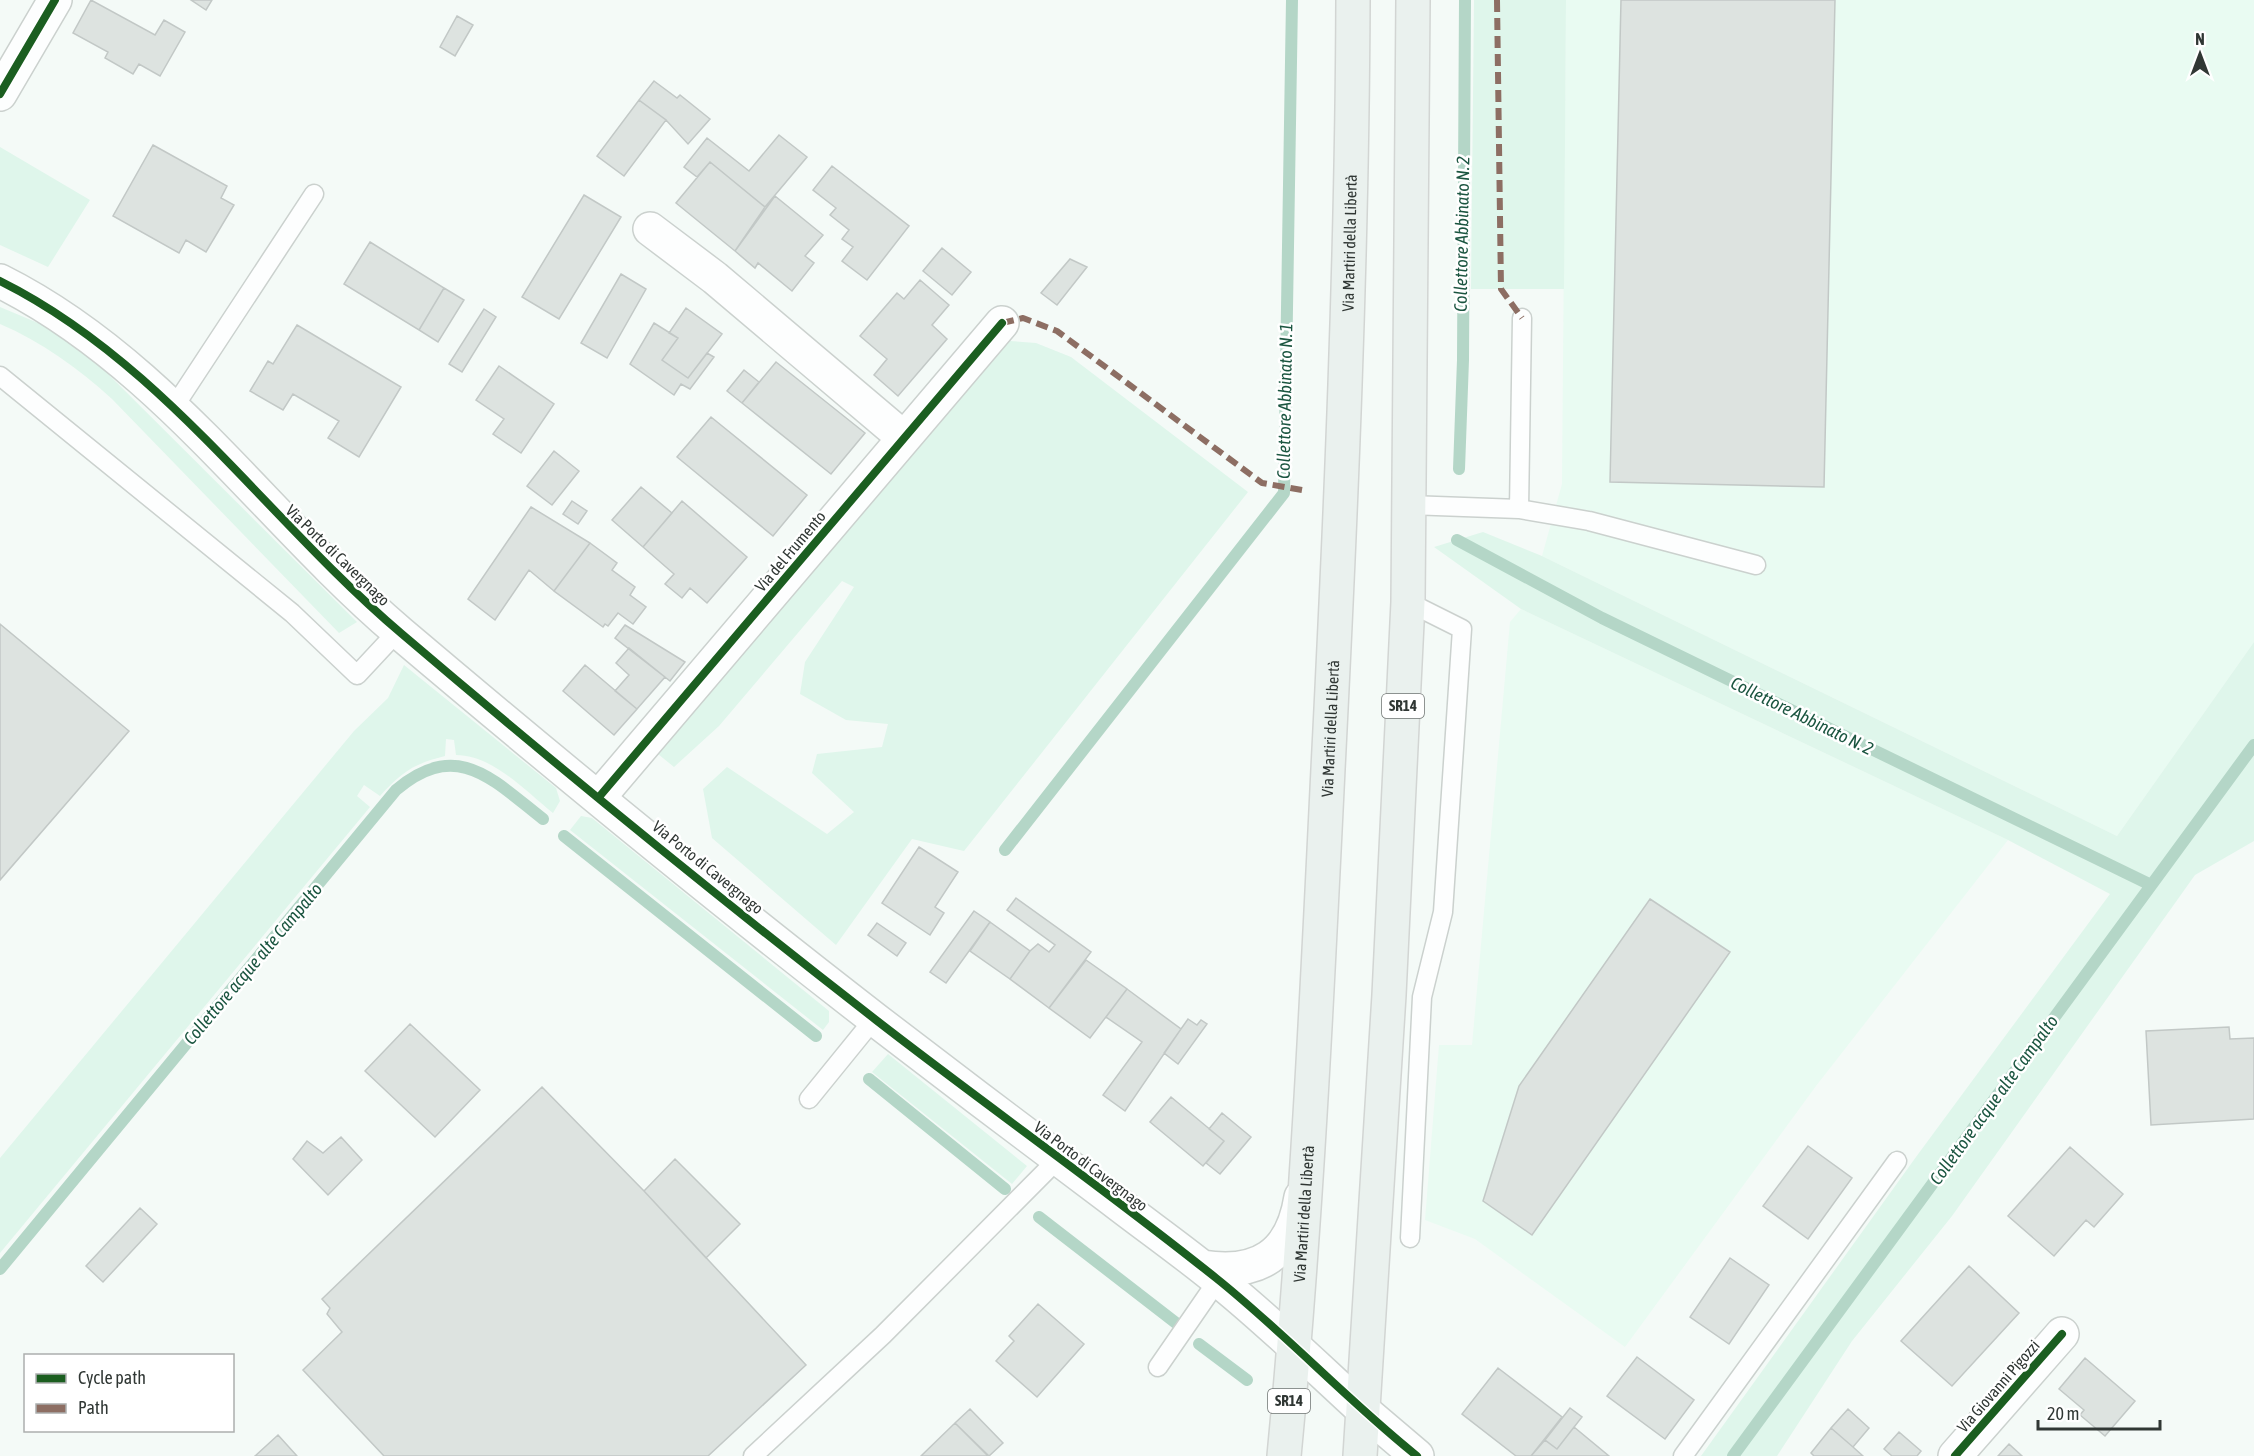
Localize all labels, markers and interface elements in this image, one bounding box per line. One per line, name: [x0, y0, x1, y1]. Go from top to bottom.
north arrow: [2170, 24, 2230, 84]
text: N: [2195, 30, 2205, 48]
water label: Collettore Abbinato N. 2: [1450, 156, 1473, 312]
street label: Via Martiri della Libertà: [1338, 174, 1360, 312]
water label: Collettore Abbinato N. 1: [1273, 323, 1296, 479]
street label: Via Porto di Cavergnago: [282, 501, 394, 610]
street label: Via del Frumento: [751, 507, 829, 595]
street label: Via Martiri della Libertà: [1318, 660, 1342, 797]
water label: Collettore Abbinato N. 2: [1728, 672, 1877, 759]
road number: SR14: [1382, 694, 1424, 718]
street label: Via Porto di Cavergnago: [648, 817, 767, 918]
water label: Collettore acque alte Campalto: [179, 879, 326, 1049]
water label: Collettore acque alte Campalto: [1925, 1011, 2062, 1189]
street label: Via Porto di Cavergnago: [1030, 1118, 1151, 1215]
street label: Via Martiri della Libertà: [1290, 1145, 1317, 1283]
street label: Via Giovanni Pigozzi: [1953, 1336, 2044, 1436]
legend: [24, 1354, 234, 1432]
text: Cycle path: [78, 1367, 146, 1388]
road number: SR14: [1268, 1389, 1310, 1413]
scale bar: [2038, 1393, 2160, 1431]
text: Path: [78, 1397, 109, 1418]
text: 20 m: [2047, 1403, 2079, 1424]

